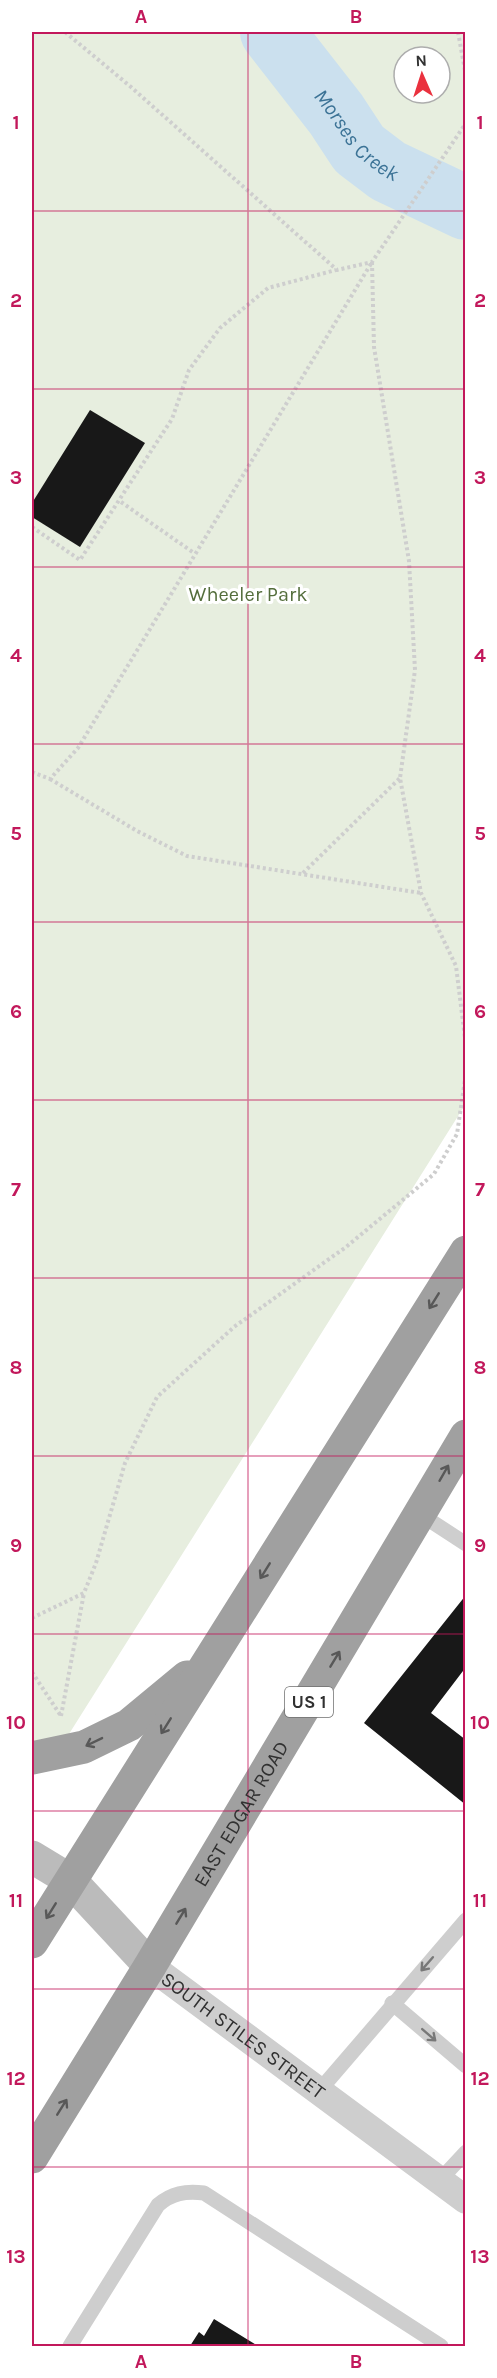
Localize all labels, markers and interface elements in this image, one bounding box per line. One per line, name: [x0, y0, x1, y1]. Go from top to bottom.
text: A: [135, 5, 148, 28]
text: B: [350, 5, 362, 28]
north arrow: [392, 45, 452, 105]
text: N: [415, 51, 427, 70]
water label: Morses Creek: [309, 84, 402, 186]
text: 1: [12, 111, 20, 134]
text: 1: [476, 111, 484, 134]
text: 2: [10, 289, 22, 312]
text: 2: [474, 289, 486, 312]
text: 3: [10, 466, 22, 489]
text: 3: [474, 466, 486, 489]
park label: Wheeler Park: [189, 583, 307, 606]
text: 4: [10, 644, 22, 667]
text: 4: [474, 644, 486, 667]
text: 5: [10, 822, 22, 845]
text: 5: [474, 822, 486, 845]
text: 6: [10, 1000, 22, 1023]
text: 6: [474, 1000, 486, 1023]
text: 7: [11, 1178, 21, 1201]
text: 7: [475, 1178, 485, 1201]
one-way arrow: [428, 1292, 440, 1309]
text: 8: [10, 1356, 22, 1379]
text: 8: [474, 1356, 486, 1379]
one-way arrow: [439, 1465, 451, 1482]
text: 9: [10, 1534, 22, 1557]
text: 9: [474, 1534, 486, 1557]
one-way arrow: [258, 1562, 271, 1579]
one-way arrow: [329, 1651, 341, 1668]
road number: US 1: [285, 1687, 333, 1717]
text: 10: [6, 1711, 26, 1734]
text: 10: [470, 1711, 490, 1734]
one-way arrow: [160, 1717, 172, 1734]
one-way arrow: [86, 1737, 104, 1749]
street label: EAST EDGAR ROAD: [189, 1737, 294, 1891]
text: 11: [9, 1889, 23, 1912]
text: 11: [473, 1889, 487, 1912]
one-way arrow: [44, 1902, 56, 1919]
one-way arrow: [175, 1908, 187, 1925]
one-way arrow: [420, 1956, 434, 1971]
street label: SOUTH STILES STREET: [156, 1967, 329, 2104]
one-way arrow: [421, 2028, 437, 2041]
text: 12: [6, 2067, 26, 2090]
text: 12: [470, 2067, 490, 2090]
one-way arrow: [57, 2099, 69, 2116]
text: 13: [6, 2245, 26, 2268]
text: 13: [470, 2245, 490, 2268]
text: A: [135, 2350, 148, 2373]
text: B: [350, 2350, 362, 2373]

